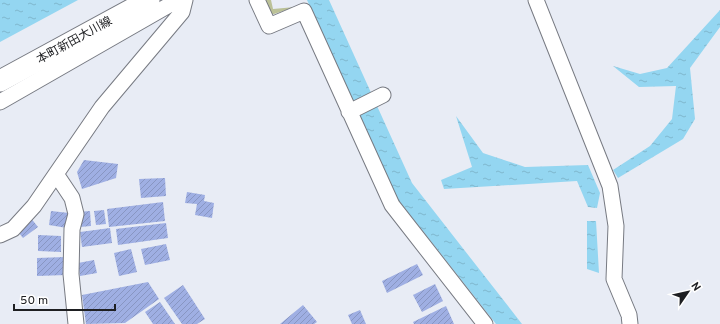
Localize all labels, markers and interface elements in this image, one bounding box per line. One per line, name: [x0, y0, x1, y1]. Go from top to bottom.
street label: 本町新田大川線: [34, 14, 115, 68]
north arrow: [668, 272, 708, 312]
text: N: [687, 280, 703, 294]
scale bar: [14, 286, 115, 312]
text: 50 m: [20, 293, 48, 309]

